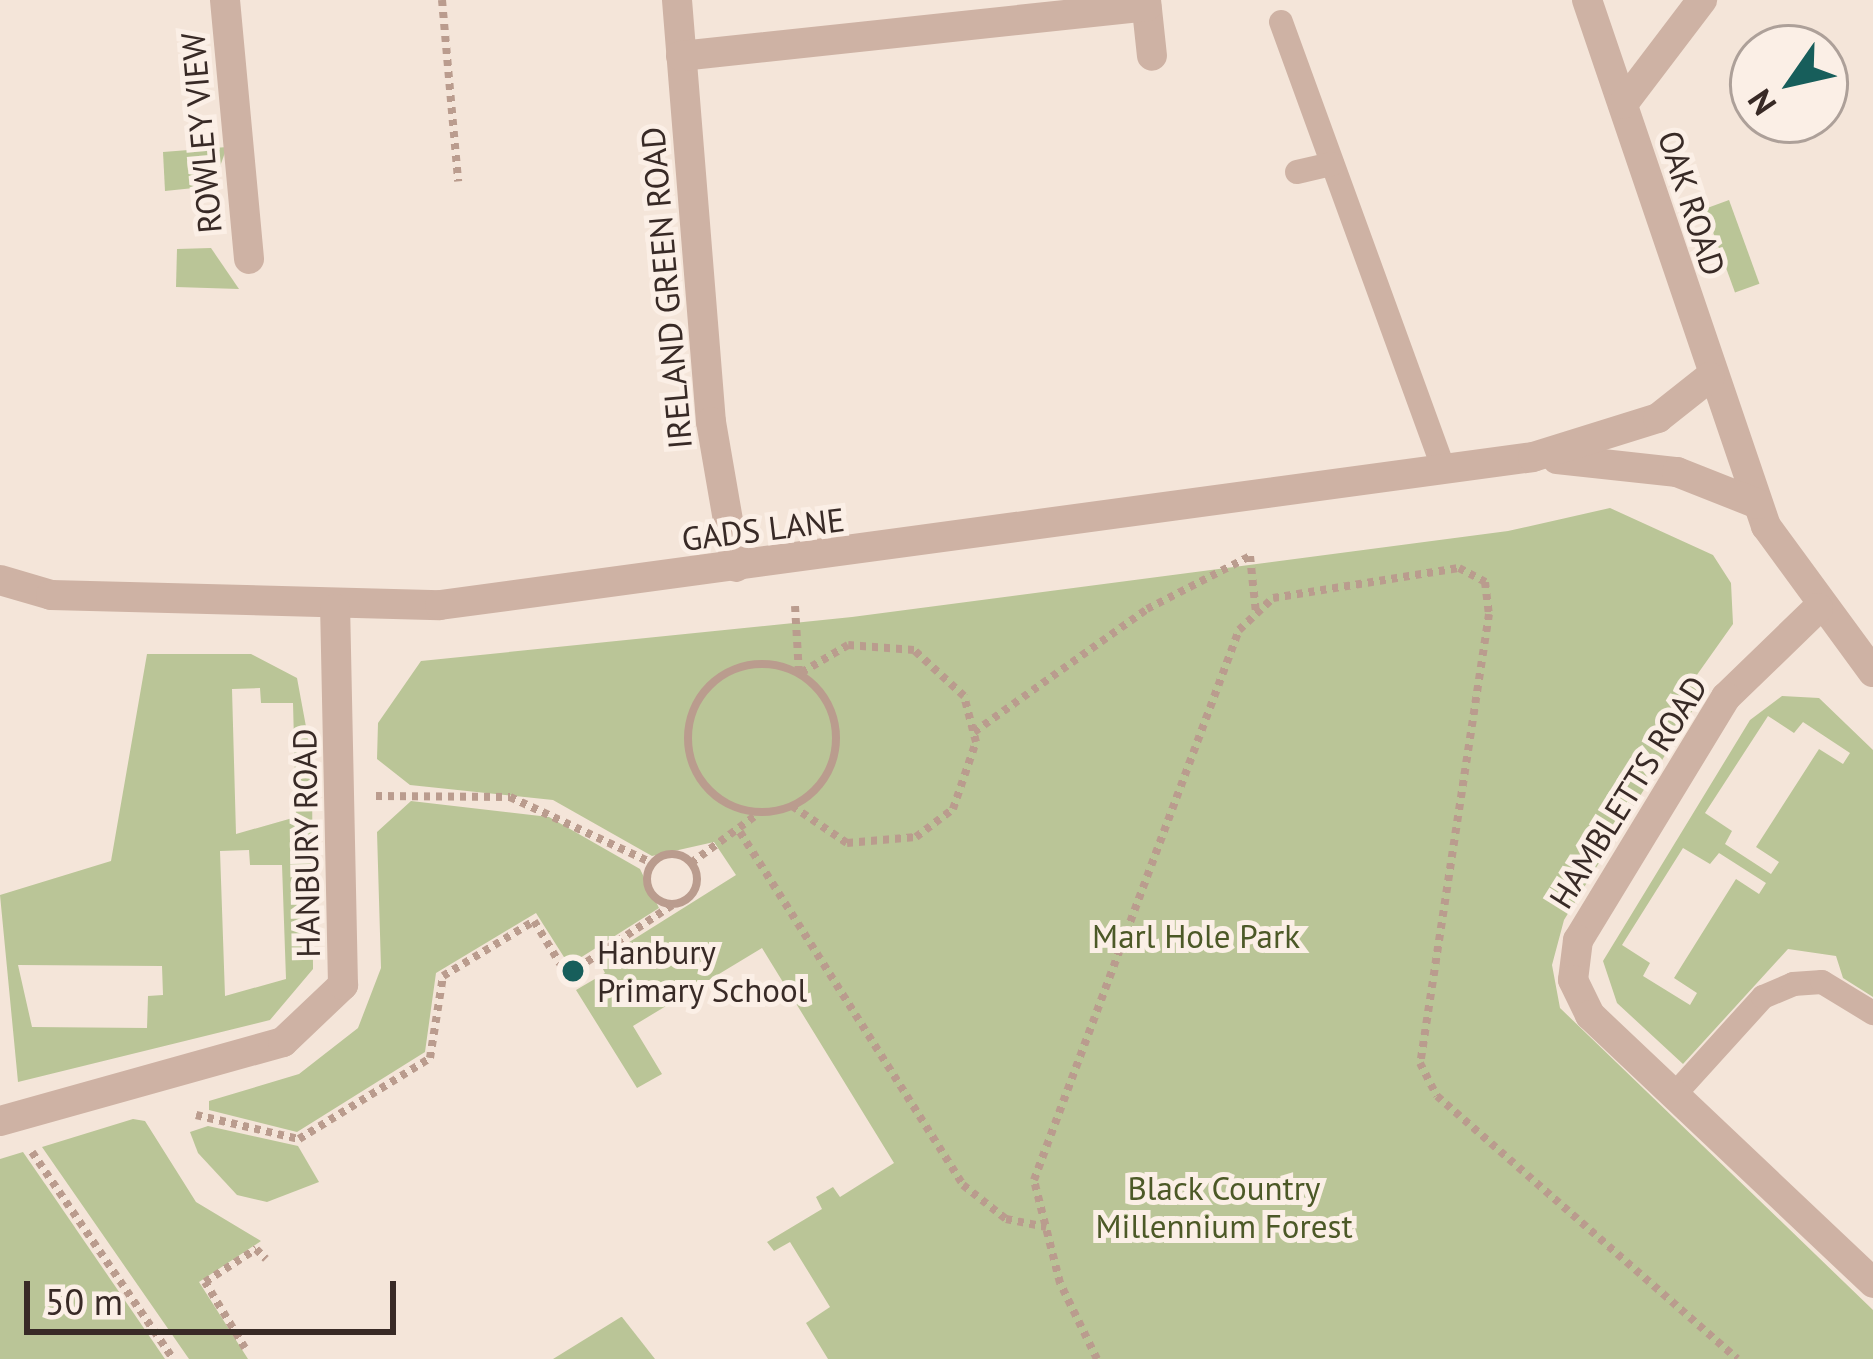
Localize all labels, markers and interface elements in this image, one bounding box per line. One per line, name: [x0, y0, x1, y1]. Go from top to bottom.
north arrow: [1729, 24, 1849, 144]
street label: ROWLEY VIEW: [172, 30, 230, 236]
text: N: [1737, 82, 1785, 124]
street label: IRELAND GREEN ROAD: [632, 125, 700, 451]
street label: OAK ROAD: [1650, 125, 1734, 281]
street label: GADS LANE: [679, 499, 847, 559]
street label: HAMBLETTS ROAD: [1541, 669, 1715, 915]
street label: HANBURY ROAD: [284, 728, 328, 958]
park label: Marl Hole Park: [1092, 916, 1300, 956]
place label: Hanbury Primary School: [597, 932, 808, 1010]
marker: Hanbury Primary School: [560, 958, 586, 984]
park label: Black Country Millennium Forest: [1095, 1168, 1353, 1246]
scale bar: [30, 1257, 402, 1331]
text: 50 m: [45, 1278, 123, 1325]

